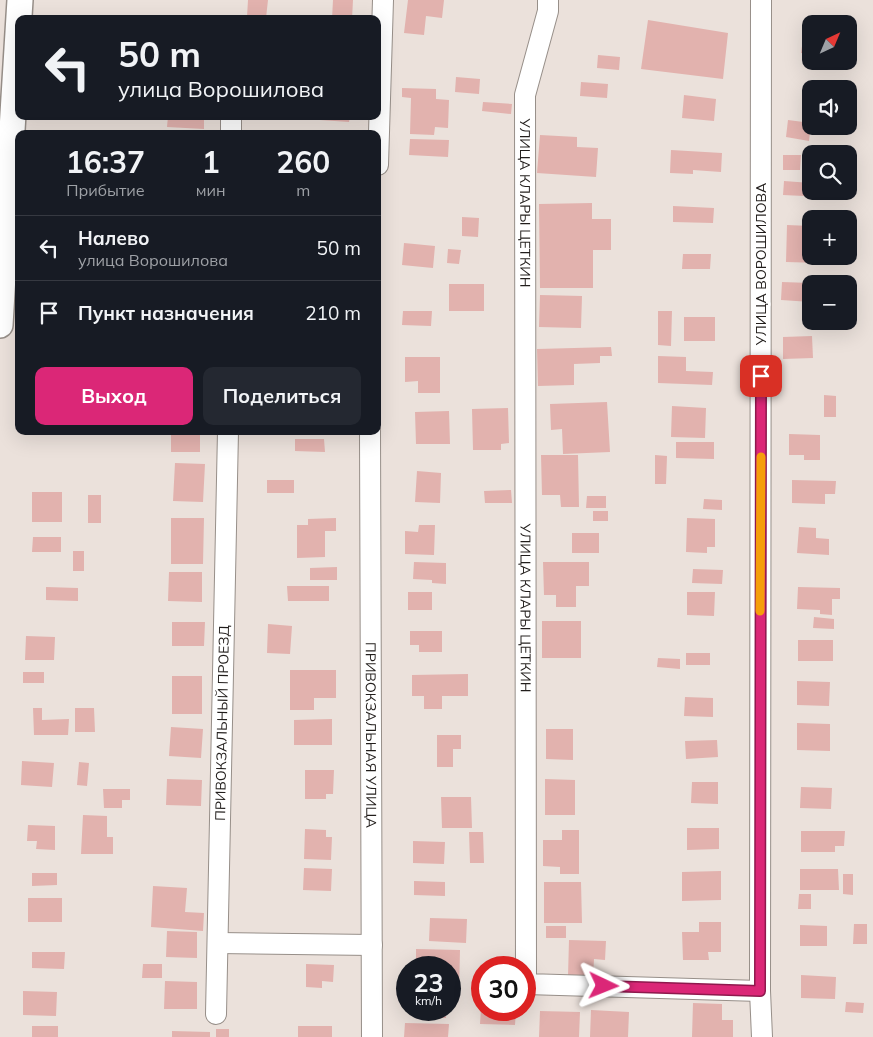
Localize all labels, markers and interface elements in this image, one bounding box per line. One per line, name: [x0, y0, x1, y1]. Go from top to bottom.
north arrow: [802, 15, 858, 70]
map controls: [802, 15, 857, 330]
text: 50 m: [118, 32, 201, 76]
icon: left: [35, 35, 100, 100]
text: улица Ворошилова: [118, 75, 324, 103]
button: sound: [802, 80, 857, 135]
street label: УЛИЦА КЛАРЫ ЦЕТКИН: [516, 117, 534, 287]
text: 16:37: [66, 143, 145, 181]
text: 1: [202, 143, 220, 181]
text: 260: [276, 143, 330, 181]
button: search: [802, 145, 857, 200]
text: Прибытие: [66, 180, 145, 200]
text: мин: [196, 180, 226, 200]
text: m: [296, 180, 310, 200]
street label: УЛИЦА ВОРОШИЛОВА: [752, 182, 770, 346]
button: +: [802, 210, 857, 265]
text: Налево: [78, 226, 150, 250]
icon: left: [35, 234, 63, 262]
text: 50 m: [317, 236, 361, 260]
text: улица Ворошилова: [78, 250, 228, 270]
button: −: [802, 275, 857, 330]
icon: arrive: [35, 299, 63, 327]
text: Пункт назначения: [78, 301, 254, 325]
text: 210 m: [305, 301, 361, 325]
pin: [740, 355, 782, 397]
icon: arrive: [747, 362, 775, 390]
button: Выход: [35, 367, 193, 425]
button: Поделиться: [203, 367, 361, 425]
street label: УЛИЦА КЛАРЫ ЦЕТКИН: [516, 522, 535, 692]
street label: ПРИВОКЗАЛЬНЫЙ ПРОЕЗД: [211, 625, 233, 821]
street label: ПРИВОКЗАЛЬНАЯ УЛИЦА: [362, 642, 380, 829]
speed limit sign: 30: [471, 956, 536, 1021]
position arrow: [577, 959, 629, 1011]
text: 23: [413, 967, 444, 998]
text: km/h: [415, 993, 442, 1008]

